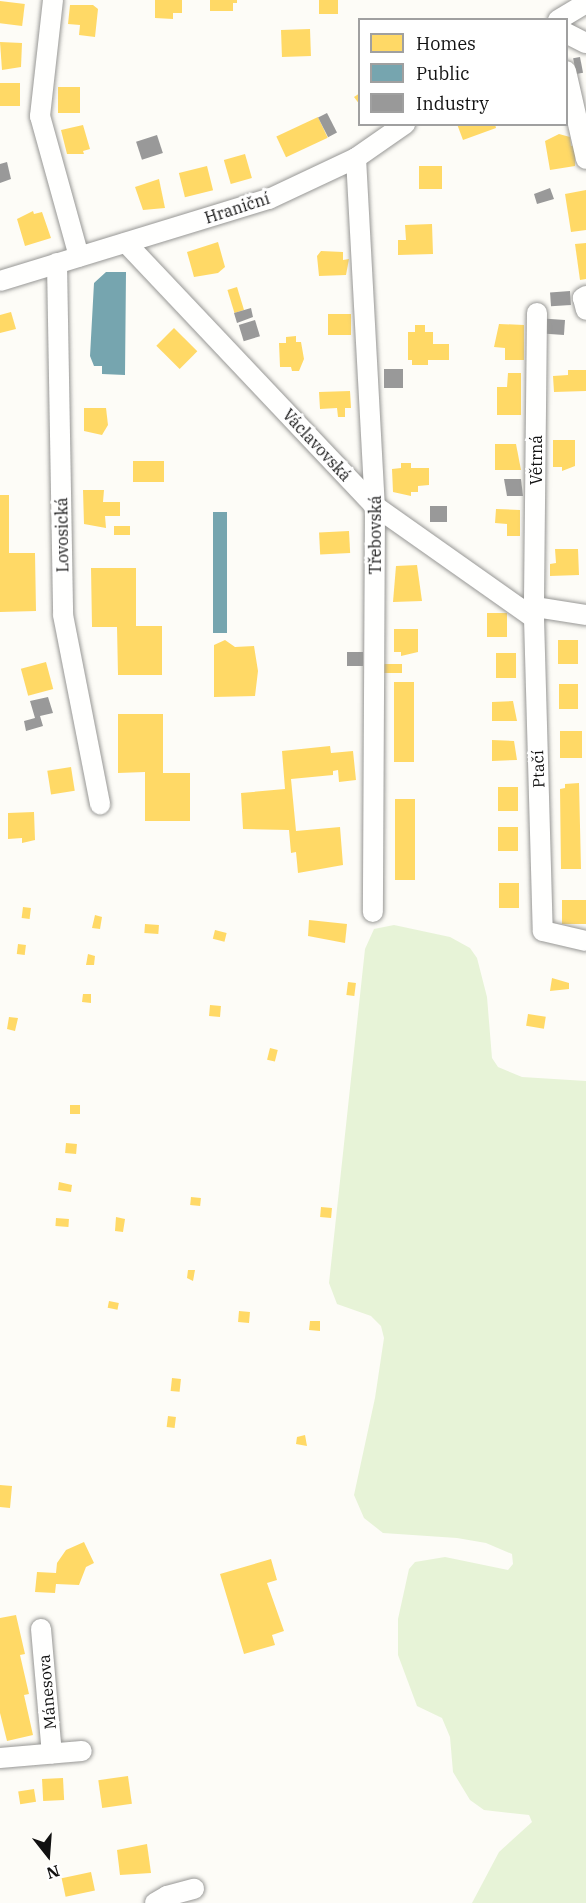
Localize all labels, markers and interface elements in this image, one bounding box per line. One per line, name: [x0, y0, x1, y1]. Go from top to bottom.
legend: [358, 18, 568, 126]
text: Homes: [416, 32, 476, 55]
text: Public: [416, 62, 470, 85]
text: Industry: [416, 92, 489, 115]
street label: Hraniční: [202, 188, 272, 228]
street label: Václavovská: [279, 405, 355, 485]
street label: Větrná: [526, 435, 546, 485]
street label: Třebovská: [365, 496, 385, 574]
street label: Lovosická: [52, 497, 72, 573]
street label: Ptačí: [528, 750, 548, 788]
street label: Mánesova: [34, 1654, 60, 1730]
north arrow: [18, 1825, 78, 1885]
text: N: [44, 1861, 62, 1884]

